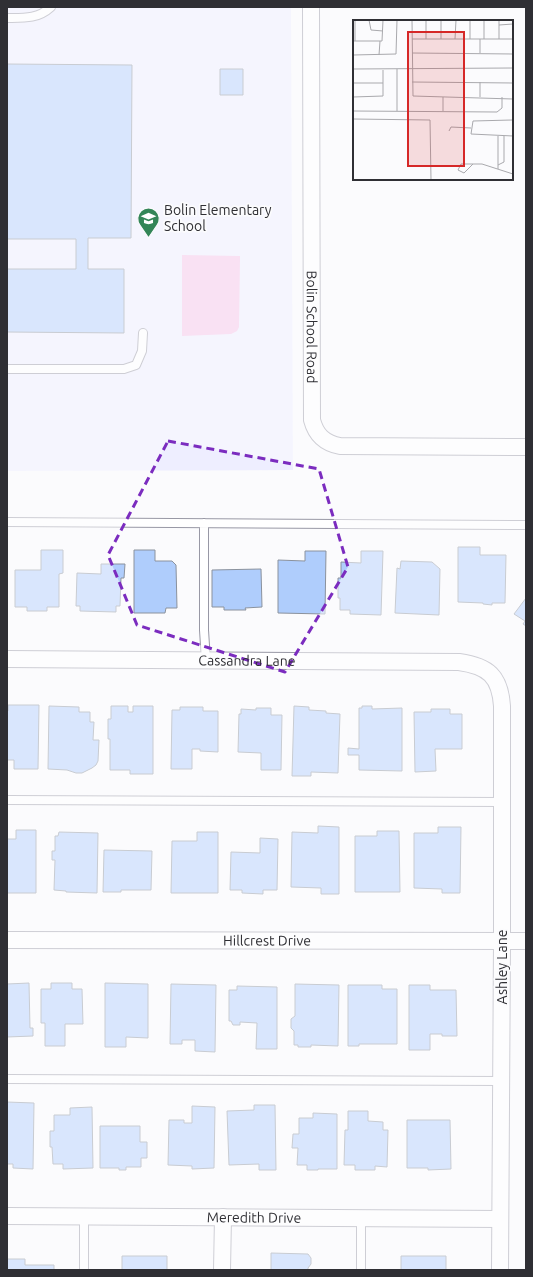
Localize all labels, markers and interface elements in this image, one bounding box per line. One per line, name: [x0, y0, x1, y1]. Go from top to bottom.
inset map: [353, 20, 513, 180]
place label: Bolin Elementary School: [164, 202, 272, 234]
school or university icon: Bolin Elementary School: [136, 205, 162, 238]
street label: Bolin School Road: [304, 271, 320, 383]
street label: Cassandra Lane: [198, 652, 296, 669]
street label: Ashley Lane: [494, 930, 510, 1004]
street label: Hillcrest Drive: [223, 932, 311, 949]
street label: Meredith Drive: [207, 1209, 301, 1226]

